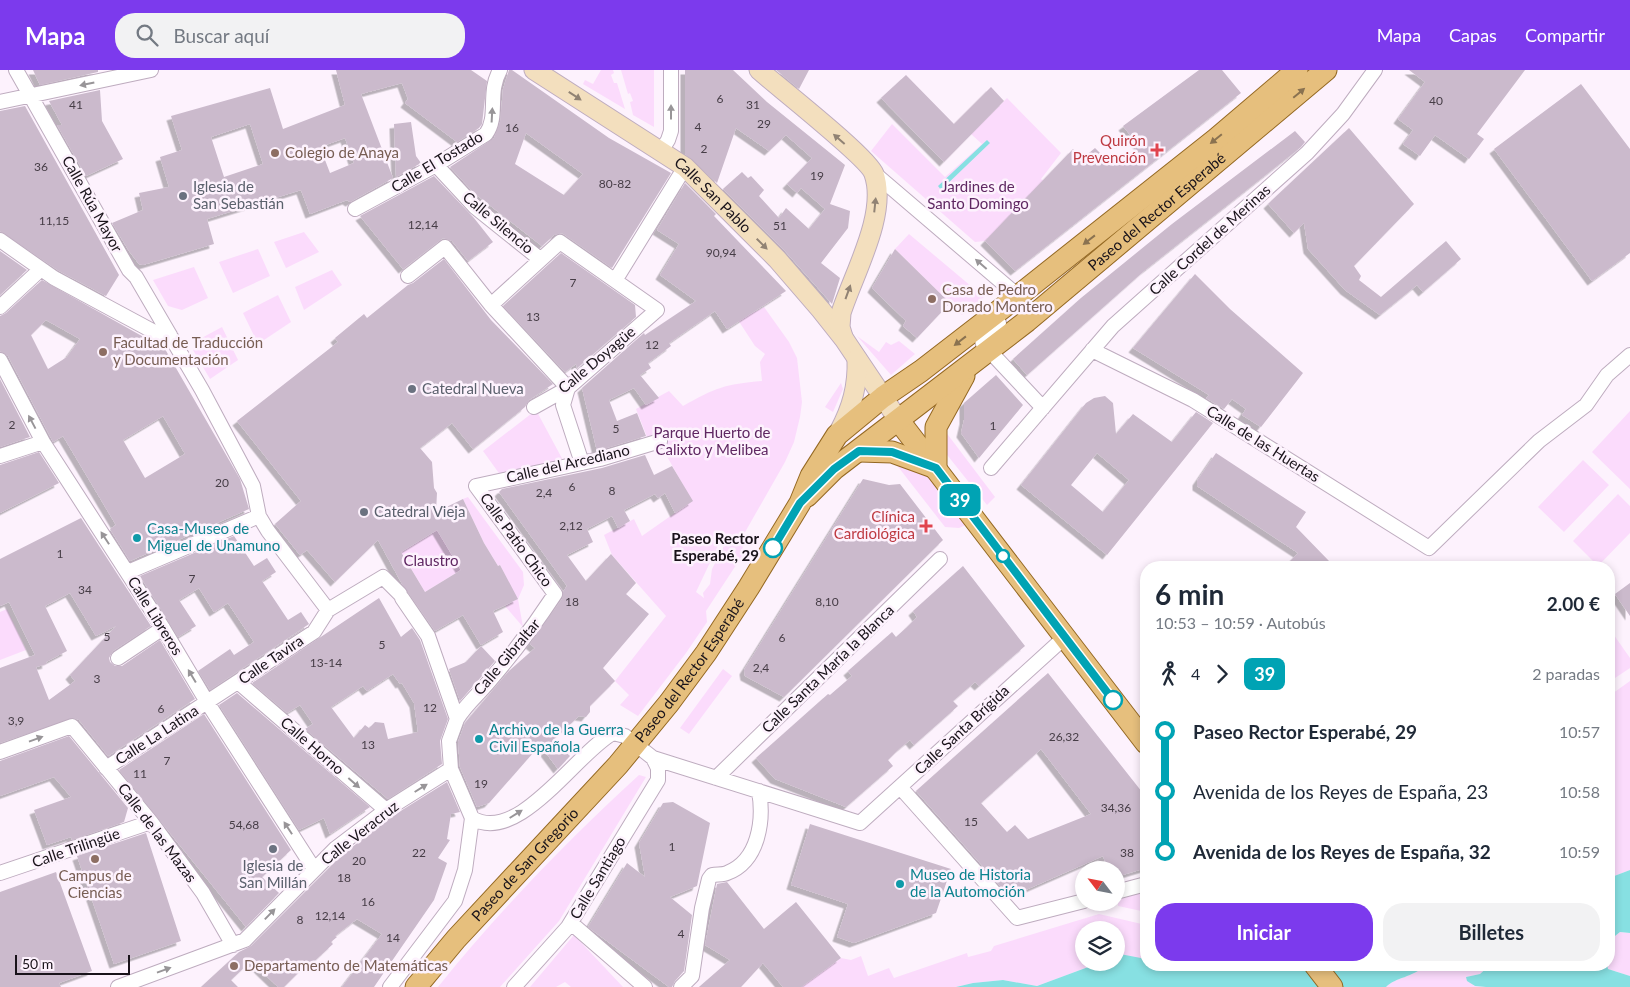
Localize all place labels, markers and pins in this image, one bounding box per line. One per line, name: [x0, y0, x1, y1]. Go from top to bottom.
place label: Quirón Prevención: [1073, 131, 1146, 166]
place label: Colegio de Anaya: [285, 143, 399, 161]
marker: Quirón Prevención: [1150, 143, 1164, 157]
marker: Colegio de Anaya: [269, 147, 281, 159]
place label: Iglesia de San Sebastián: [193, 177, 284, 212]
marker: Iglesia de San Sebastián: [177, 190, 189, 202]
place label: Casa de Pedro Dorado Montero: [942, 280, 1053, 315]
marker: Casa de Pedro Dorado Montero: [926, 293, 938, 305]
place label: Facultad de Traducción y Documentación: [113, 333, 263, 368]
marker: Facultad de Traducción y Documentación: [97, 346, 109, 358]
place label: Catedral Nueva: [422, 379, 524, 397]
marker: Catedral Nueva: [406, 383, 418, 395]
place label: Catedral Vieja: [374, 502, 465, 520]
marker: Catedral Vieja: [358, 506, 370, 518]
place label: Clínica Cardiológica: [834, 507, 915, 542]
place label: Casa-Museo de Miguel de Unamuno: [147, 519, 280, 554]
marker: Clínica Cardiológica: [919, 519, 933, 533]
place label: Paseo Rector Esperabé, 29: [671, 529, 759, 564]
marker: Casa-Museo de Miguel de Unamuno: [131, 532, 143, 544]
marker: Paseo Rector Esperabé, 29: [763, 538, 783, 558]
unlabelled marker: [996, 549, 1010, 563]
unlabelled marker: [1103, 690, 1123, 710]
place label: Archivo de la Guerra Civil Española: [489, 720, 624, 755]
marker: Archivo de la Guerra Civil Española: [473, 733, 485, 745]
marker: Iglesia de San Millán: [267, 843, 279, 855]
marker: Campus de Ciencias: [89, 853, 101, 865]
place label: Iglesia de San Millán: [239, 856, 307, 891]
place label: Museo de Historia de la Automoción: [910, 865, 1031, 900]
place label: Campus de Ciencias: [58, 866, 132, 901]
marker: Museo de Historia de la Automoción: [894, 878, 906, 890]
place label: Departamento de Matemáticas: [244, 956, 448, 974]
marker: Departamento de Matemáticas: [228, 960, 240, 972]

